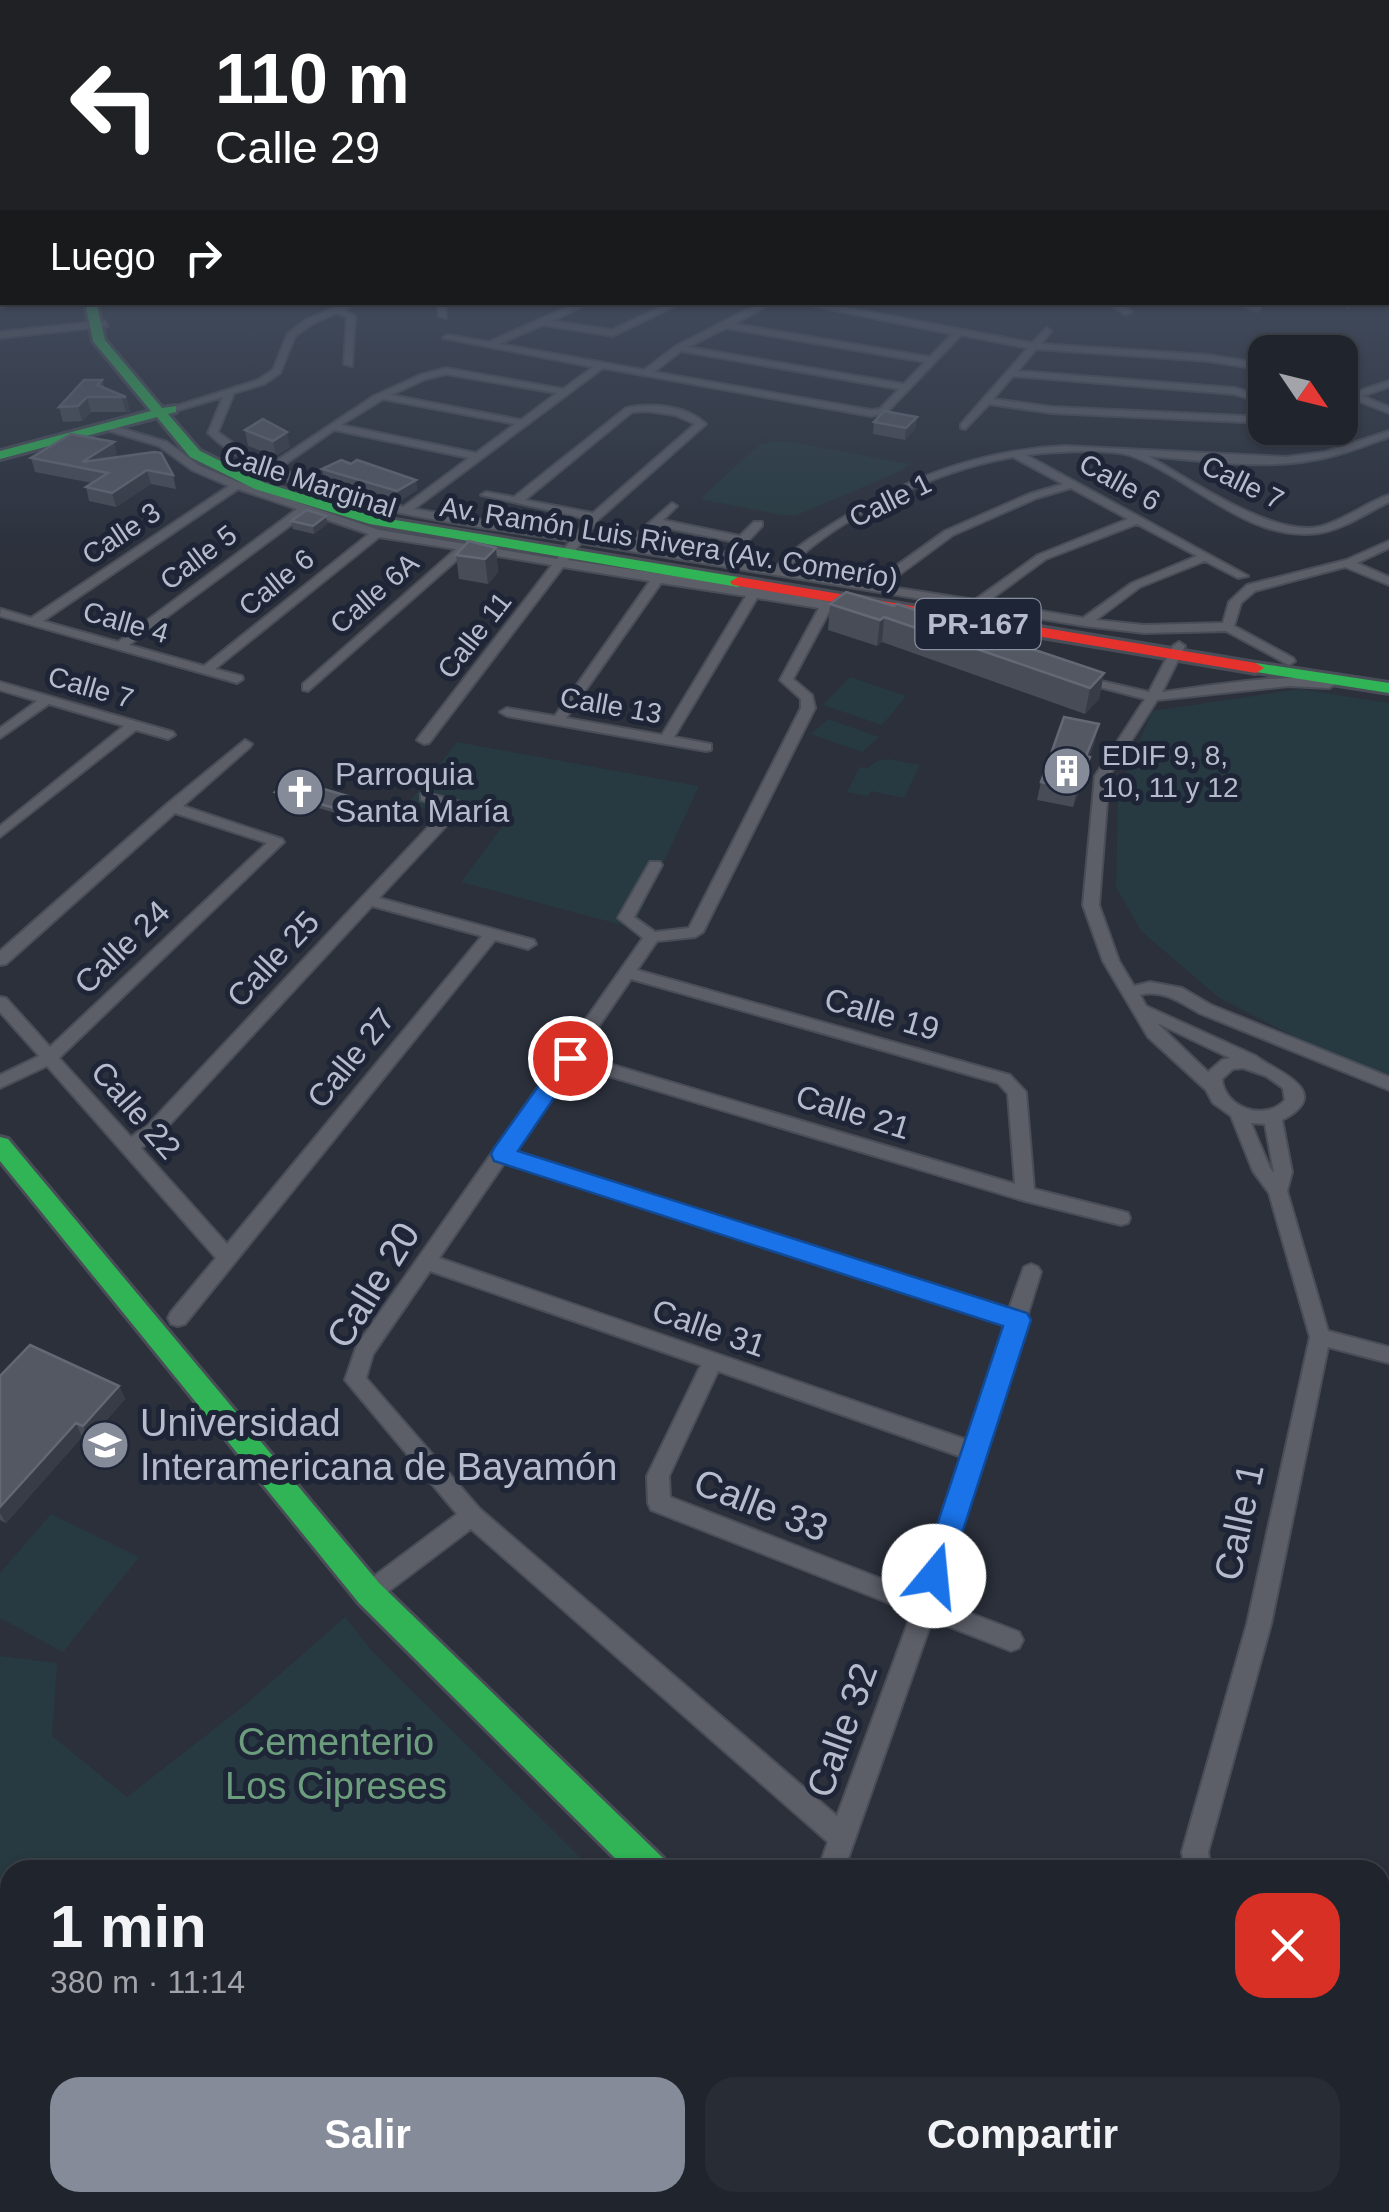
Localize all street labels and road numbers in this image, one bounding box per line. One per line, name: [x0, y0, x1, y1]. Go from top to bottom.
street label: Calle Marginal: [220, 439, 400, 524]
street label: Calle 6: [1074, 448, 1165, 517]
street label: Calle 7: [1197, 449, 1289, 515]
street label: Calle 1: [844, 467, 936, 533]
street label: Av. Ramón Luis Rivera (Av. Comerío): [438, 491, 900, 594]
street label: Calle 3: [76, 496, 166, 571]
street label: Calle 5: [154, 519, 242, 596]
street label: Calle 6: [233, 543, 320, 622]
street label: Calle 6A: [324, 547, 425, 640]
street label: Calle 11: [431, 586, 518, 685]
street label: Calle 4: [80, 596, 172, 649]
road number: PR-167: [916, 599, 1040, 649]
street label: Calle 7: [45, 661, 137, 714]
street label: Calle 13: [558, 681, 664, 730]
street label: Calle 24: [67, 893, 177, 1001]
street label: Calle 25: [220, 904, 326, 1014]
street label: Calle 19: [821, 981, 943, 1047]
street label: Calle 27: [300, 1001, 402, 1115]
street label: Calle 22: [84, 1054, 188, 1166]
street label: Calle 21: [792, 1078, 914, 1146]
street label: Calle 20: [318, 1215, 428, 1355]
street label: Calle 31: [648, 1292, 770, 1364]
street label: Calle 33: [688, 1460, 834, 1550]
street label: Calle 1: [1206, 1460, 1272, 1584]
street label: Calle 32: [798, 1657, 886, 1803]

